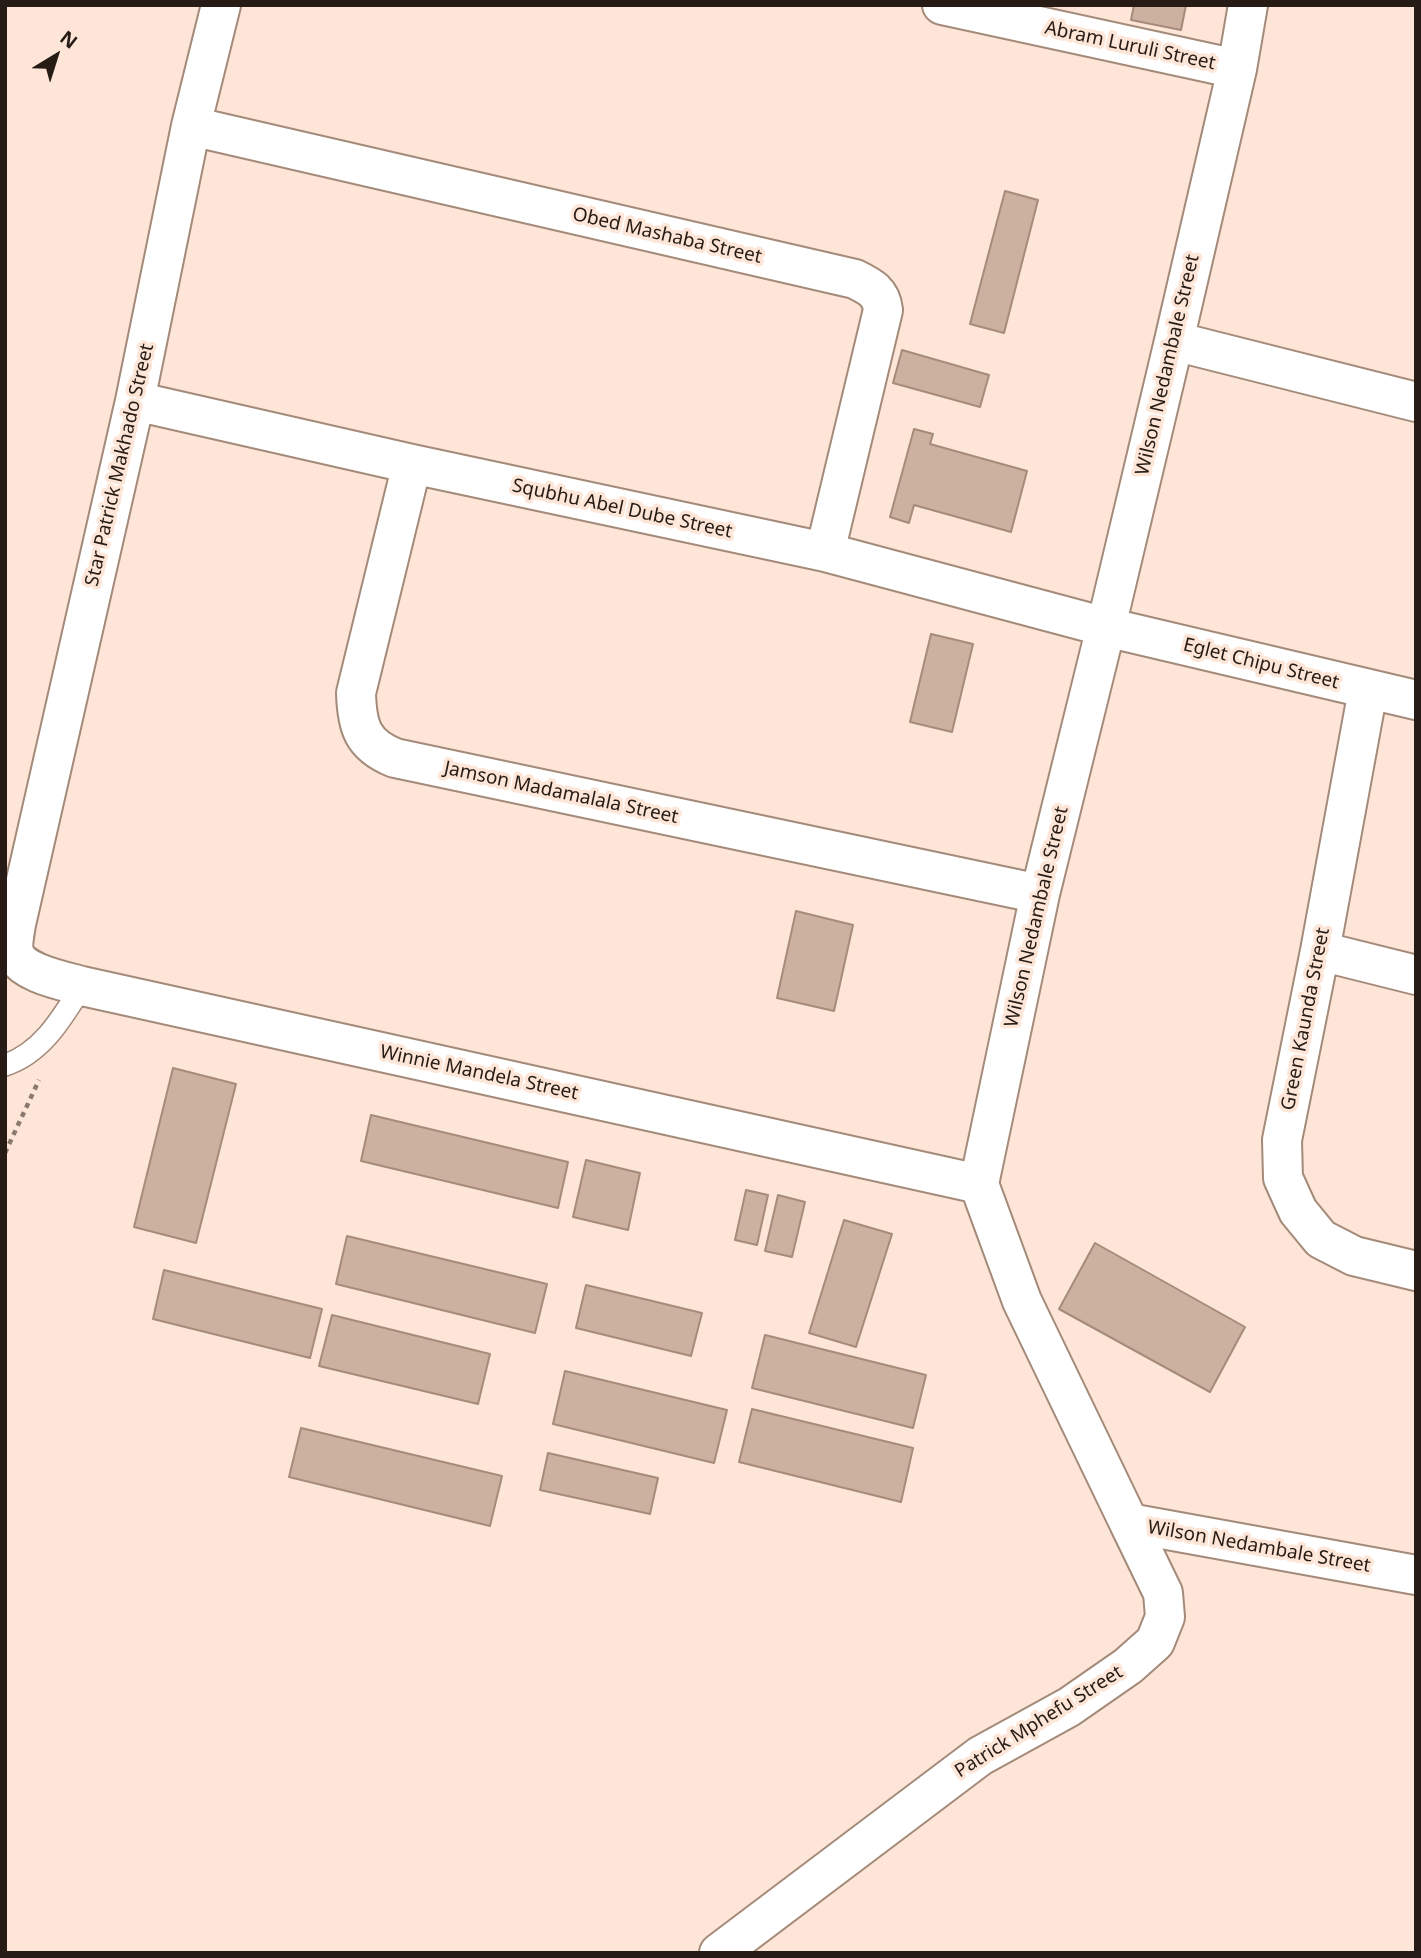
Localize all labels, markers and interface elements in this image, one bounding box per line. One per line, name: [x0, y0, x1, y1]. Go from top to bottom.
street label: Abram Luruli Street: [1043, 17, 1217, 75]
north arrow: [21, 21, 91, 91]
text: N: [55, 24, 83, 54]
street label: Obed Mashaba Street: [570, 203, 764, 269]
street label: Wilson Nedambale Street: [1131, 252, 1205, 478]
street label: Star Patrick Makhado Street: [81, 341, 159, 589]
street label: Squbhu Abel Dube Street: [510, 475, 734, 543]
street label: Eglet Chipu Street: [1181, 634, 1341, 694]
street label: Jamson Madamalala Street: [442, 757, 680, 829]
street label: Wilson Nedambale Street: [1000, 804, 1074, 1030]
street label: Green Kaunda Street: [1277, 926, 1335, 1112]
street label: Winnie Mandela Street: [378, 1041, 580, 1105]
street label: Wilson Nedambale Street: [1146, 1516, 1372, 1578]
street label: Patrick Mphefu Street: [951, 1661, 1127, 1783]

